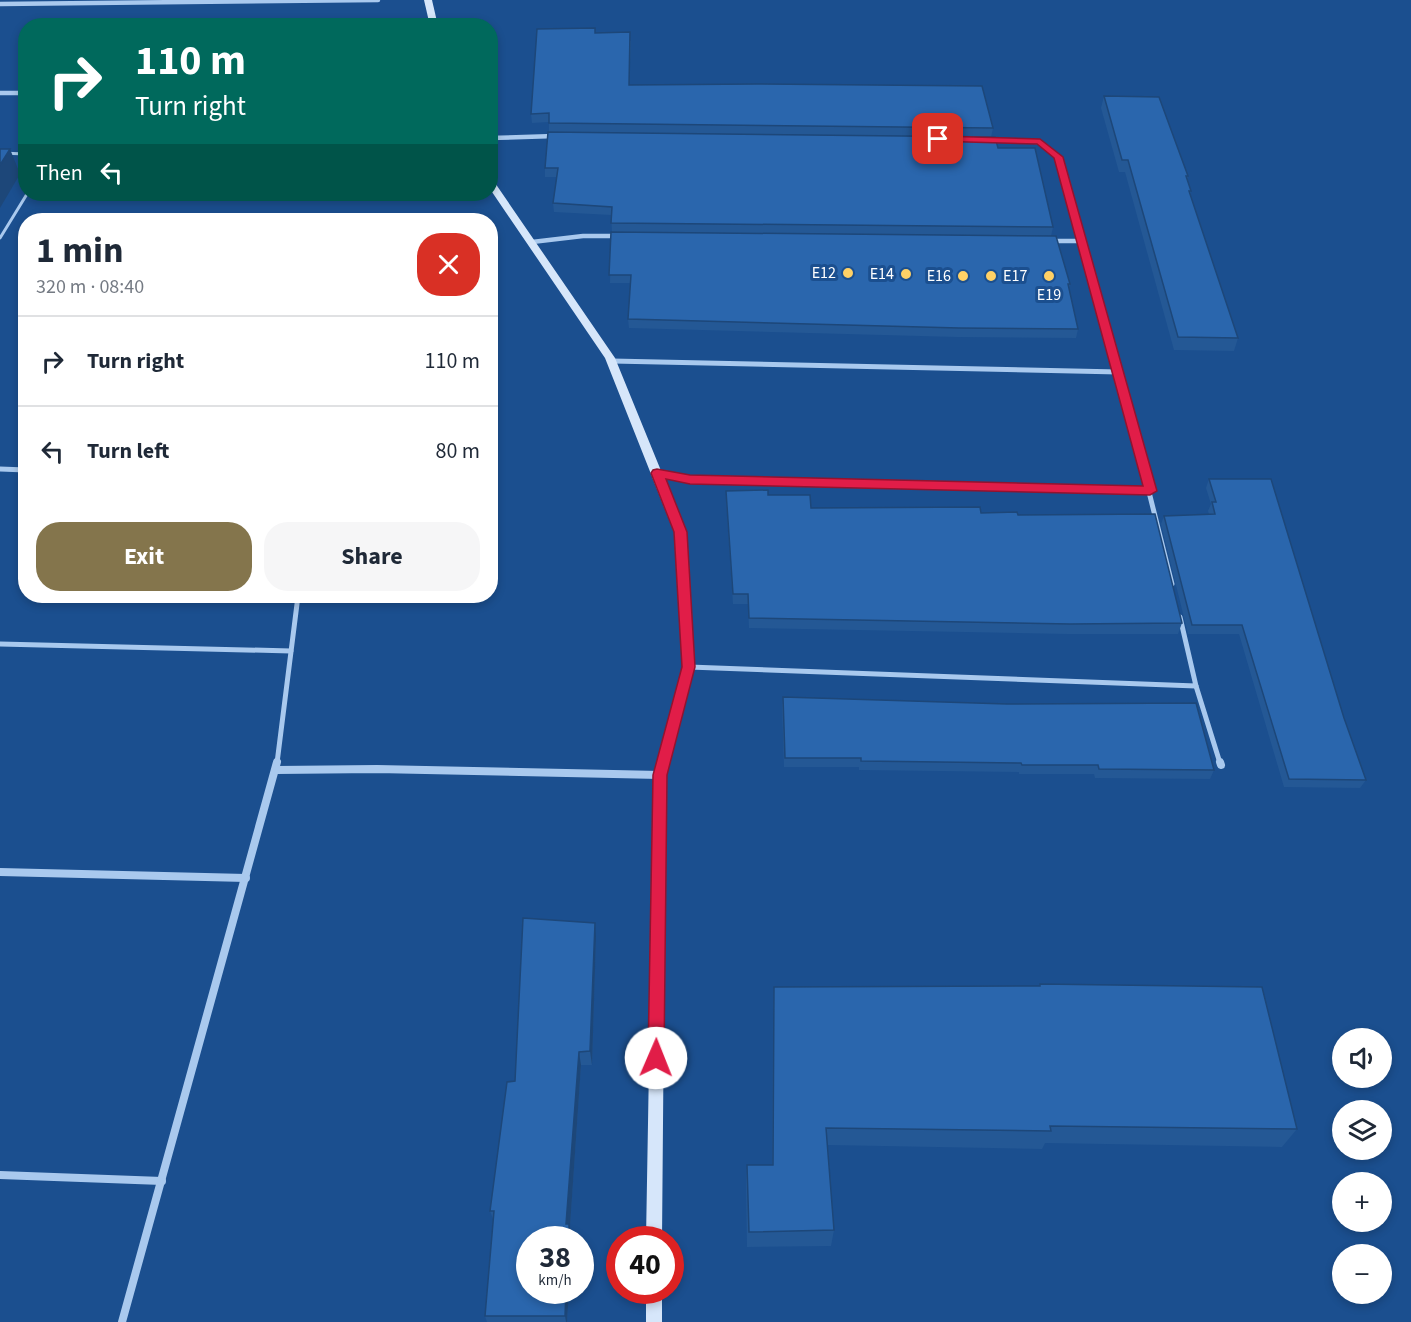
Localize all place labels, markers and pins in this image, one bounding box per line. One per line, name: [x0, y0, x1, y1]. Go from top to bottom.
pin: [912, 113, 963, 164]
place label: E12: [812, 262, 836, 284]
place label: E14: [870, 263, 894, 285]
place label: E16: [927, 265, 951, 287]
place label: E17: [1003, 265, 1027, 287]
marker: E12: [841, 266, 855, 280]
marker: E14: [899, 267, 913, 281]
marker: E16: [956, 269, 970, 283]
marker: E17: [984, 269, 998, 283]
marker: E19: [1042, 269, 1056, 283]
place label: E19: [1037, 284, 1061, 306]

